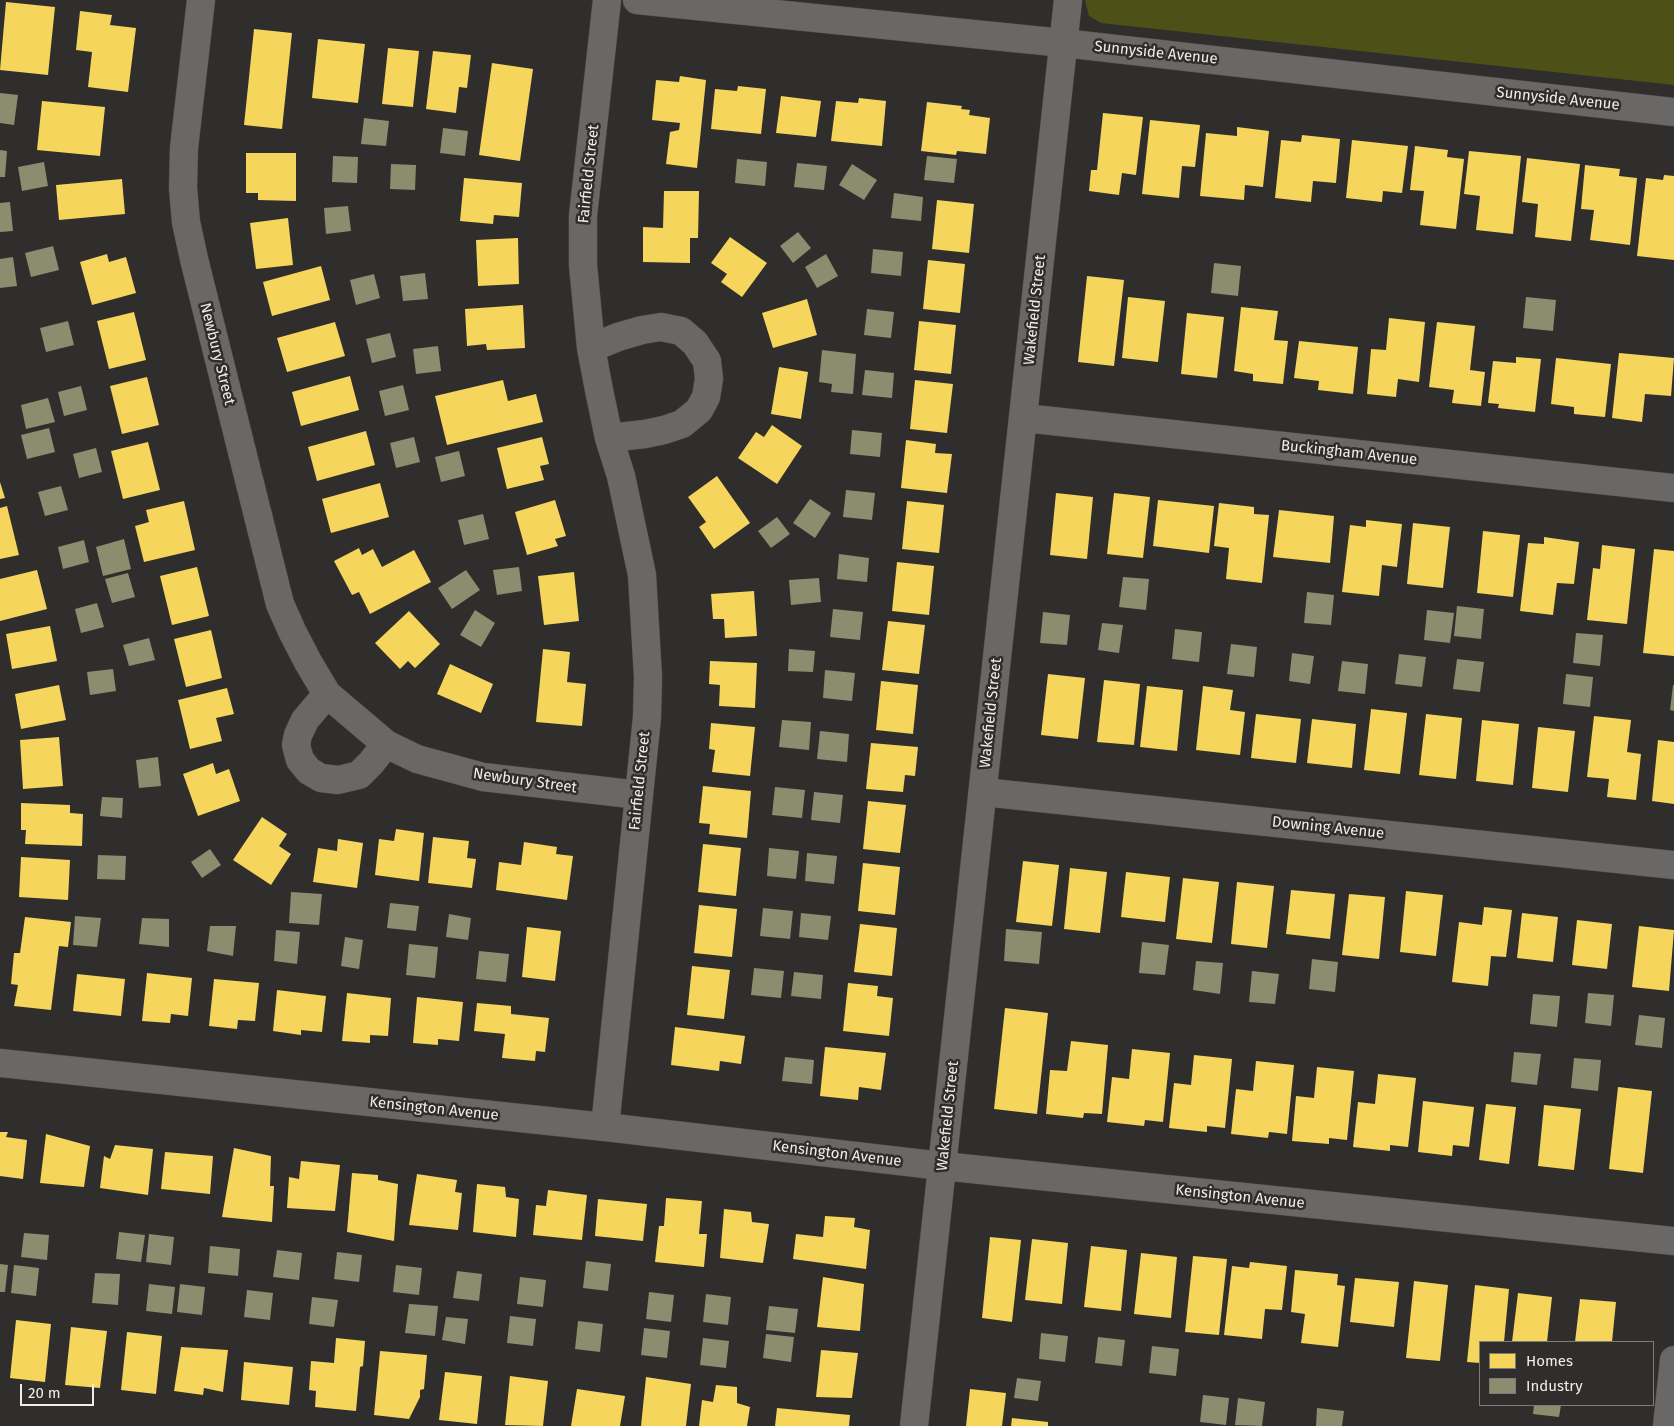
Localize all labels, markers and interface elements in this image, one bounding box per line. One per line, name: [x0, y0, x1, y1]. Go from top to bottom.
street label: Sunnyside Avenue: [1094, 38, 1218, 68]
street label: Sunnyside Avenue: [1496, 84, 1620, 114]
street label: Fairfield Street: [575, 124, 603, 224]
street label: Wakefield Street: [1020, 254, 1050, 366]
street label: Newbury Street: [196, 301, 238, 407]
street label: Buckingham Avenue: [1280, 437, 1418, 469]
street label: Wakefield Street: [976, 657, 1006, 769]
street label: Fairfield Street: [626, 731, 654, 831]
street label: Newbury Street: [472, 765, 578, 797]
street label: Downing Avenue: [1271, 813, 1385, 843]
street label: Wakefield Street: [933, 1060, 963, 1172]
street label: Kensington Avenue: [368, 1093, 500, 1125]
street label: Kensington Avenue: [771, 1137, 903, 1171]
street label: Kensington Avenue: [1174, 1181, 1306, 1213]
legend: [1479, 1341, 1654, 1406]
text: Homes: [1526, 1352, 1573, 1370]
scale bar: [22, 1374, 96, 1406]
text: Industry: [1526, 1377, 1583, 1395]
text: 20 m: [28, 1384, 61, 1402]

